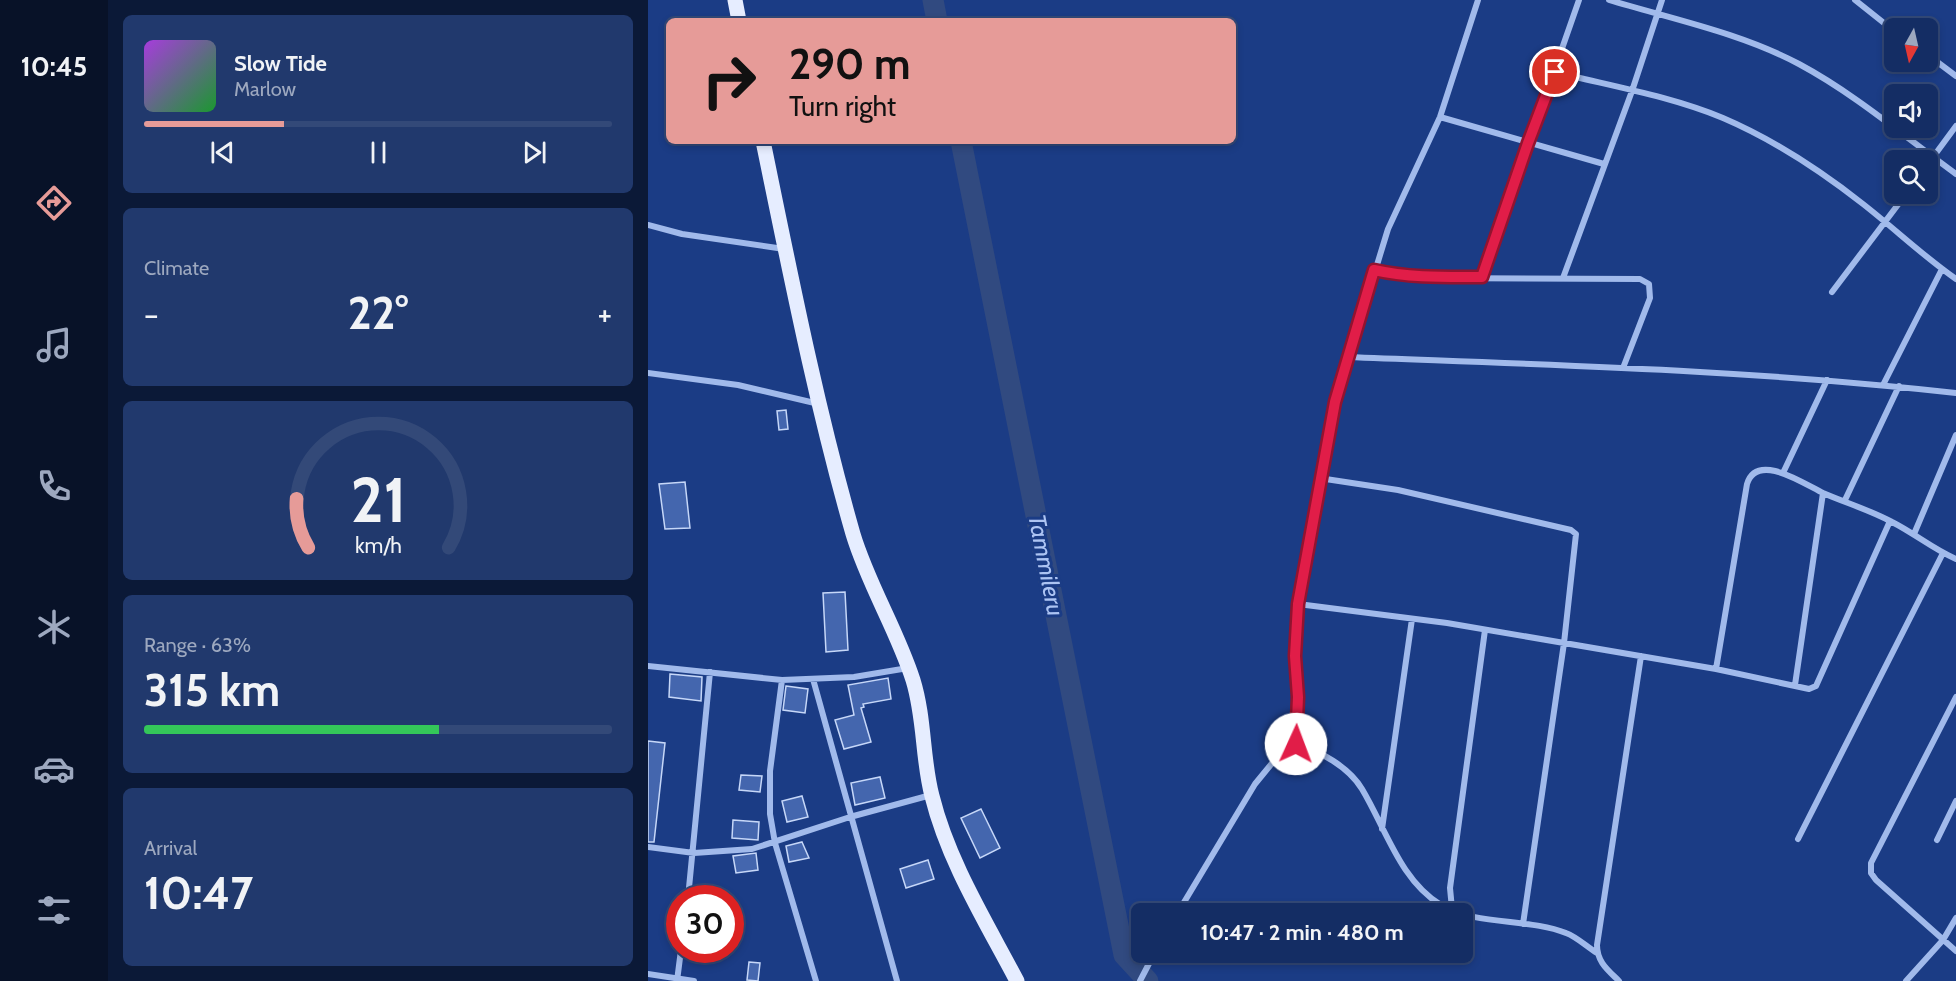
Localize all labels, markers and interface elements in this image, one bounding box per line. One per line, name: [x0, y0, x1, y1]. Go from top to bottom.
north arrow: [1884, 18, 1938, 72]
map controls: [1884, 18, 1938, 204]
text: 290 m: [789, 38, 910, 90]
icon: right: [690, 42, 768, 120]
pin: [1529, 46, 1580, 97]
text: 10:45: [21, 50, 87, 83]
text: Slow Tide: [234, 50, 327, 77]
icon: arrive: [1538, 55, 1571, 88]
text: Marlow: [234, 77, 296, 101]
button: sound: [1884, 84, 1938, 138]
text: Turn right: [789, 90, 896, 123]
icon: previous: [206, 136, 239, 169]
icon: pause: [362, 136, 395, 169]
icon: next: [518, 136, 551, 169]
button: search: [1884, 150, 1938, 204]
icon: directions: [33, 182, 75, 224]
text: Climate: [144, 256, 209, 280]
text: 22°: [348, 286, 408, 340]
text: −: [144, 294, 159, 334]
text: +: [597, 294, 612, 334]
icon: music: [33, 324, 75, 366]
text: 21: [350, 462, 406, 538]
icon: phone: [33, 465, 75, 507]
water label: Tammileru: [1022, 512, 1071, 618]
text: km/h: [355, 532, 401, 558]
icon: climate: [33, 606, 75, 648]
text: Range · 63%: [144, 633, 251, 657]
text: 315 km: [144, 663, 280, 717]
position arrow: [1264, 712, 1328, 776]
icon: car: [33, 748, 75, 790]
text: Arrival: [144, 836, 197, 860]
text: 10:47: [144, 866, 253, 920]
speed limit sign: 30: [666, 885, 744, 963]
icon: filters: [33, 889, 75, 931]
text: 10:47 · 2 min · 480 m: [1200, 919, 1404, 946]

